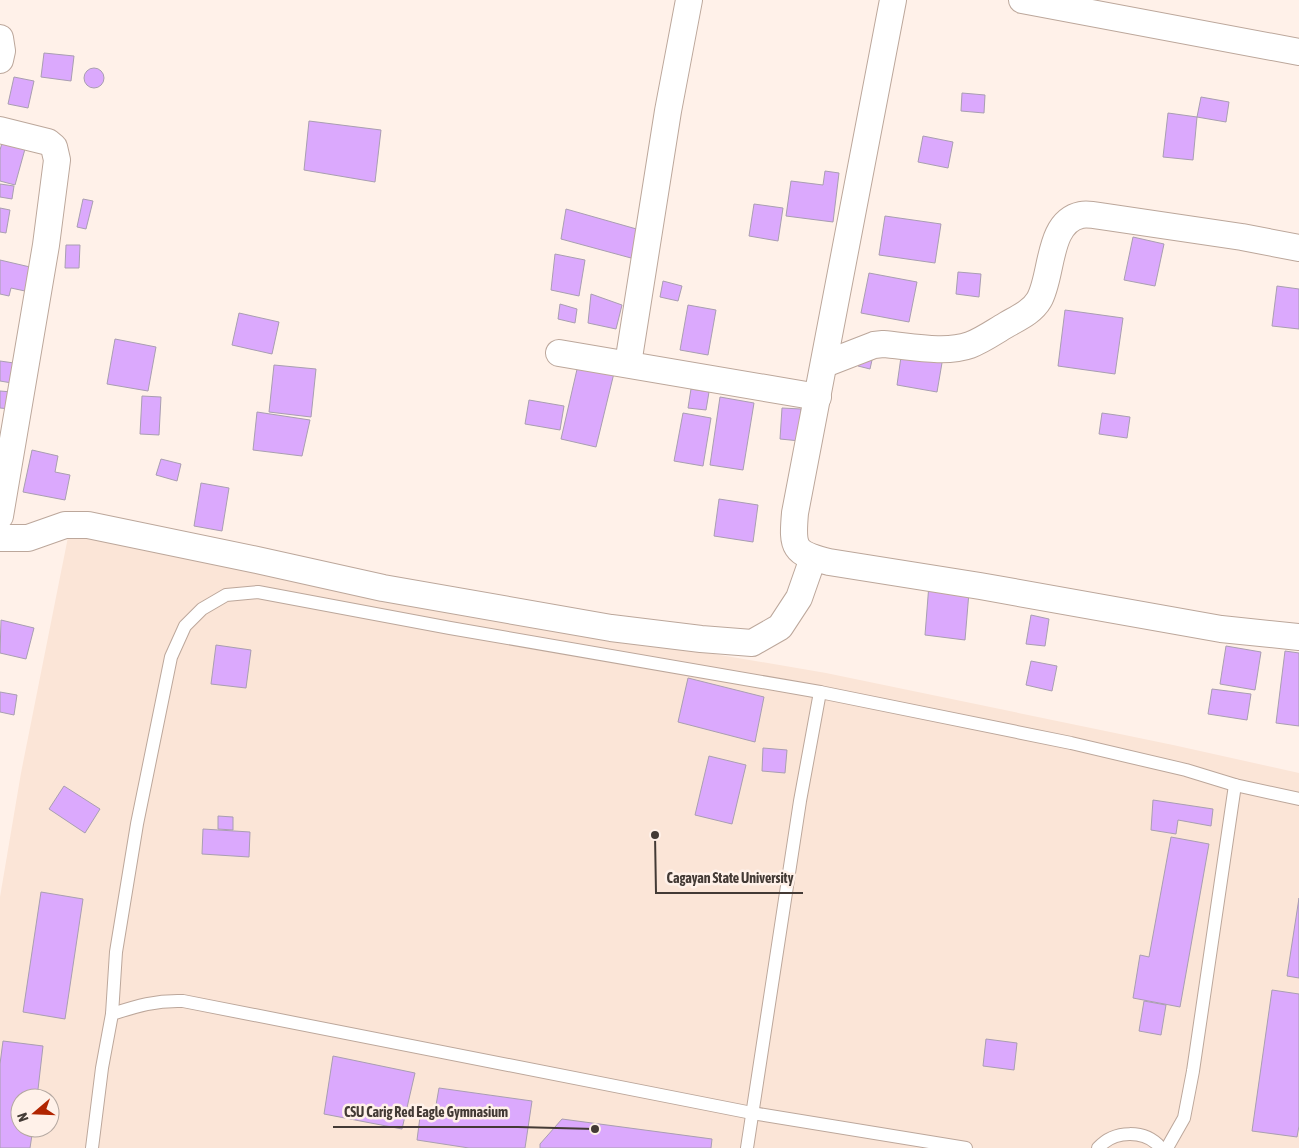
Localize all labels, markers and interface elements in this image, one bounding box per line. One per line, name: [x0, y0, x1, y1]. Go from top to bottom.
callout: Cagayan State University: [656, 864, 803, 893]
text: Cagayan State University: [667, 870, 794, 886]
north arrow: [10, 1088, 60, 1138]
callout: CSU Carig Red Eagle Gymnasium: [333, 1098, 518, 1127]
text: CSU Carig Red Eagle Gymnasium: [344, 1104, 508, 1120]
text: N: [14, 1111, 32, 1124]

